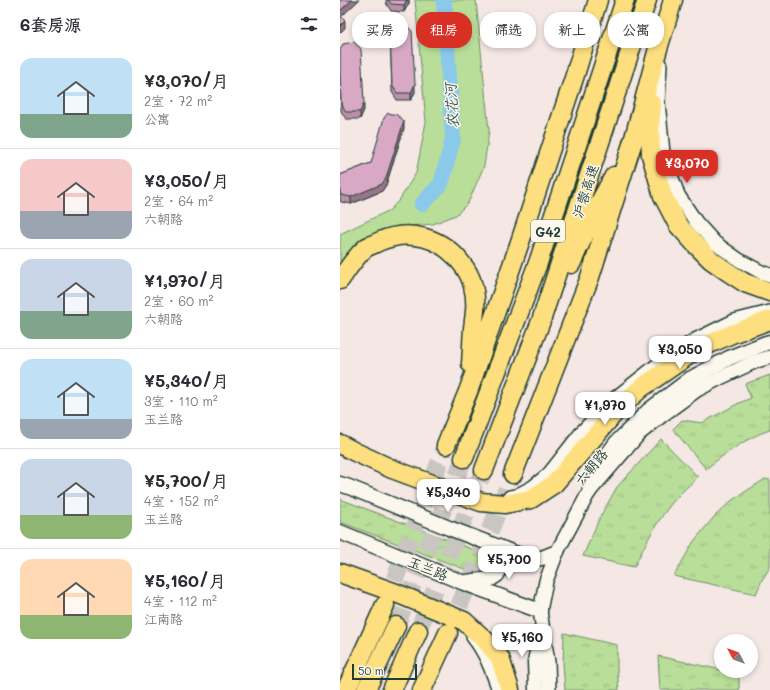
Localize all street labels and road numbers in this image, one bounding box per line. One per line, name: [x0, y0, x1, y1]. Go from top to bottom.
street label: 沪蓉高速: [567, 161, 603, 221]
road number: G42: [531, 220, 565, 242]
street label: 六朝路: [570, 445, 612, 489]
street label: 玉兰路: [405, 551, 451, 585]

